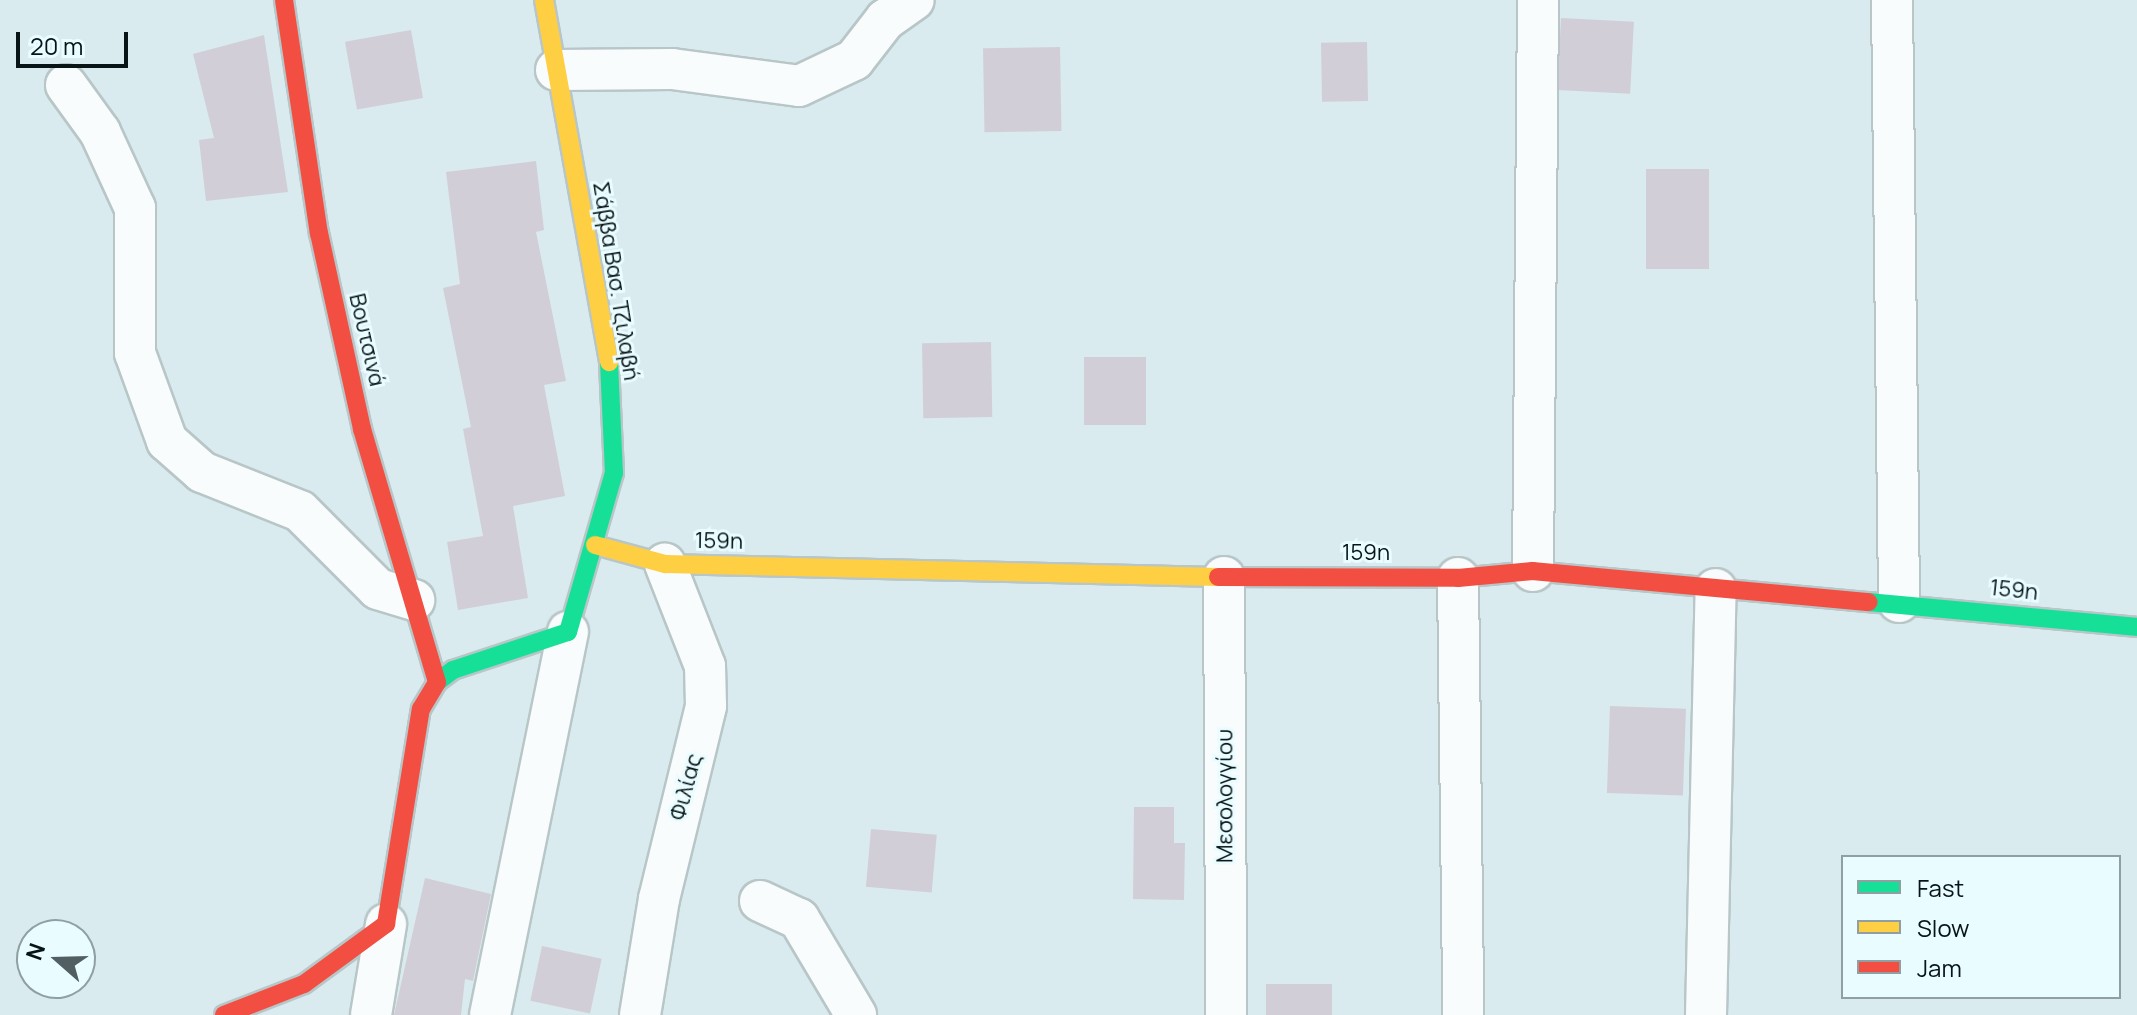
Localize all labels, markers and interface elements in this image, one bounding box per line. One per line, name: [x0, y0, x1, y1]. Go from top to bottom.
scale bar: [20, 16, 132, 66]
text: 20 m: [30, 29, 83, 62]
street label: Σάββα Βασ. Τζιλαβή: [587, 180, 645, 382]
street label: Βουτσινά: [344, 291, 390, 389]
street label: 159η: [695, 527, 743, 555]
street label: 159η: [1342, 540, 1390, 566]
street label: 159η: [1989, 574, 2039, 606]
street label: Μεσολογγίου: [1212, 729, 1238, 863]
street label: Φιλίας: [664, 751, 708, 823]
legend: [1841, 855, 2121, 999]
text: Fast: [1917, 871, 1964, 904]
text: Slow: [1917, 911, 1970, 944]
north arrow: [16, 919, 96, 999]
text: N: [19, 939, 52, 964]
text: Jam: [1917, 951, 1962, 984]

